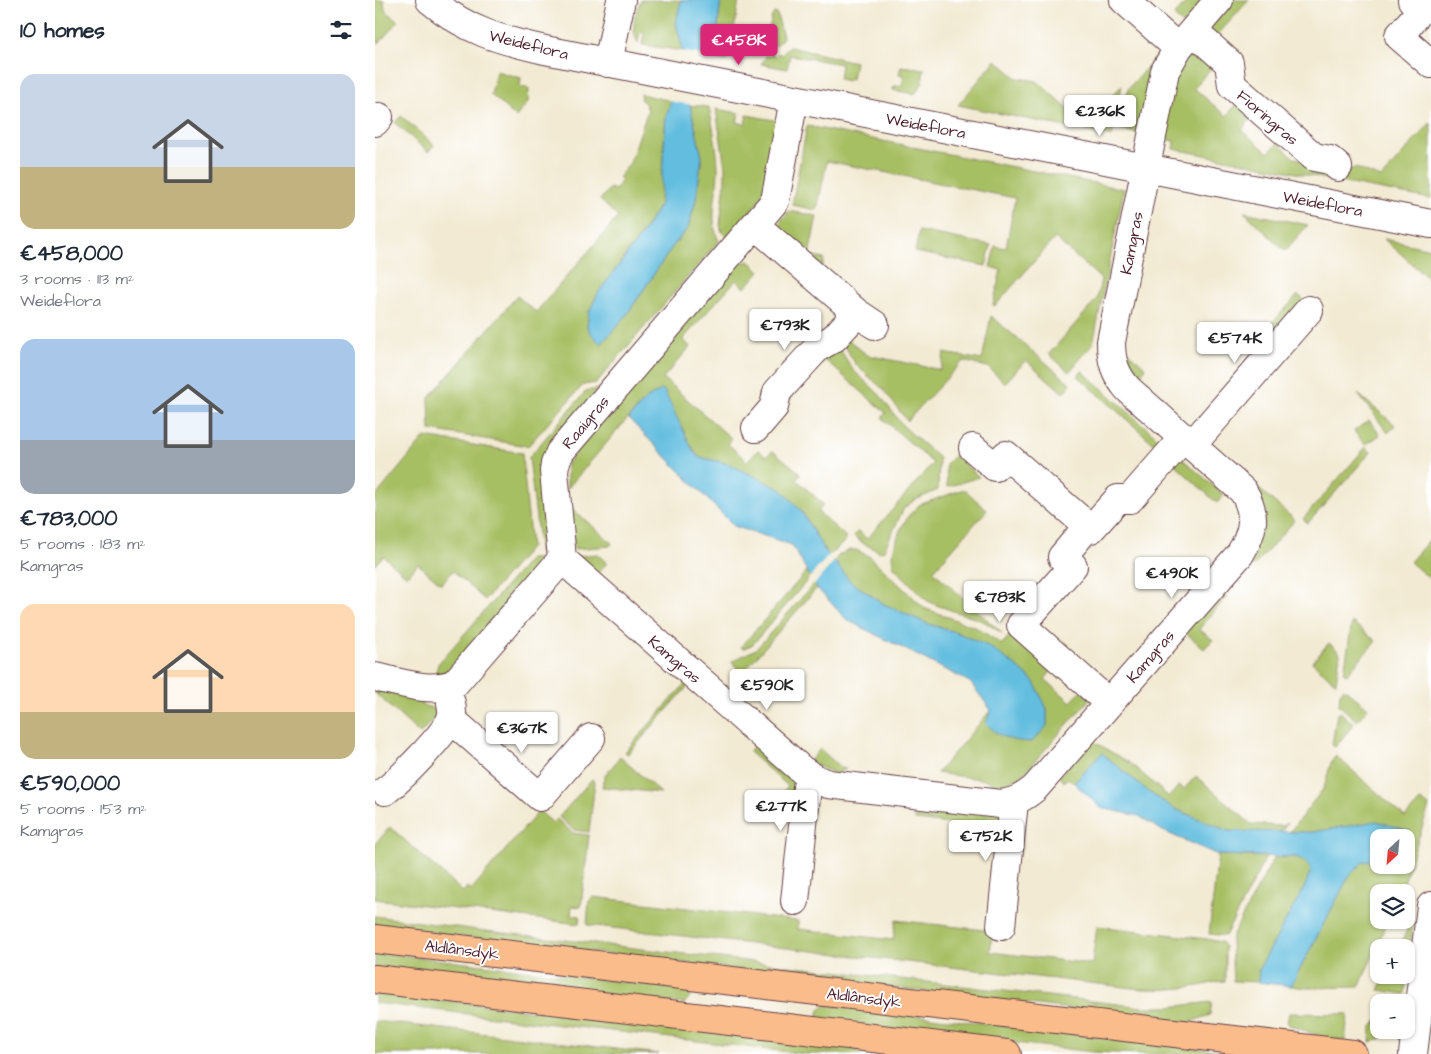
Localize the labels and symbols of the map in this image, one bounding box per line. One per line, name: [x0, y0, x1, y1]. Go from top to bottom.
pin: €458K: [704, 23, 774, 66]
street label: Weideflora: [487, 25, 571, 65]
street label: Fioringras: [1231, 85, 1303, 151]
pin: €236K: [1065, 94, 1135, 137]
street label: Weideflora: [884, 107, 968, 145]
street label: Weideflora: [1281, 185, 1365, 223]
street label: Kamgras: [1115, 210, 1150, 277]
pin: €793K: [750, 308, 820, 351]
pin: €574K: [1200, 322, 1270, 364]
street label: Raaigras: [557, 391, 615, 455]
pin: €490K: [1137, 556, 1207, 599]
pin: €783K: [965, 580, 1035, 623]
street label: Kamgras: [1122, 625, 1181, 689]
street label: Kamgras: [642, 631, 706, 690]
pin: €590K: [732, 668, 802, 711]
pin: €367K: [487, 712, 557, 754]
pin: €277K: [746, 790, 816, 832]
pin: €752K: [951, 820, 1021, 862]
north arrow: [1370, 829, 1415, 874]
street label: Aldlânsdyk: [423, 935, 500, 966]
street label: Aldlânsdyk: [825, 983, 902, 1014]

